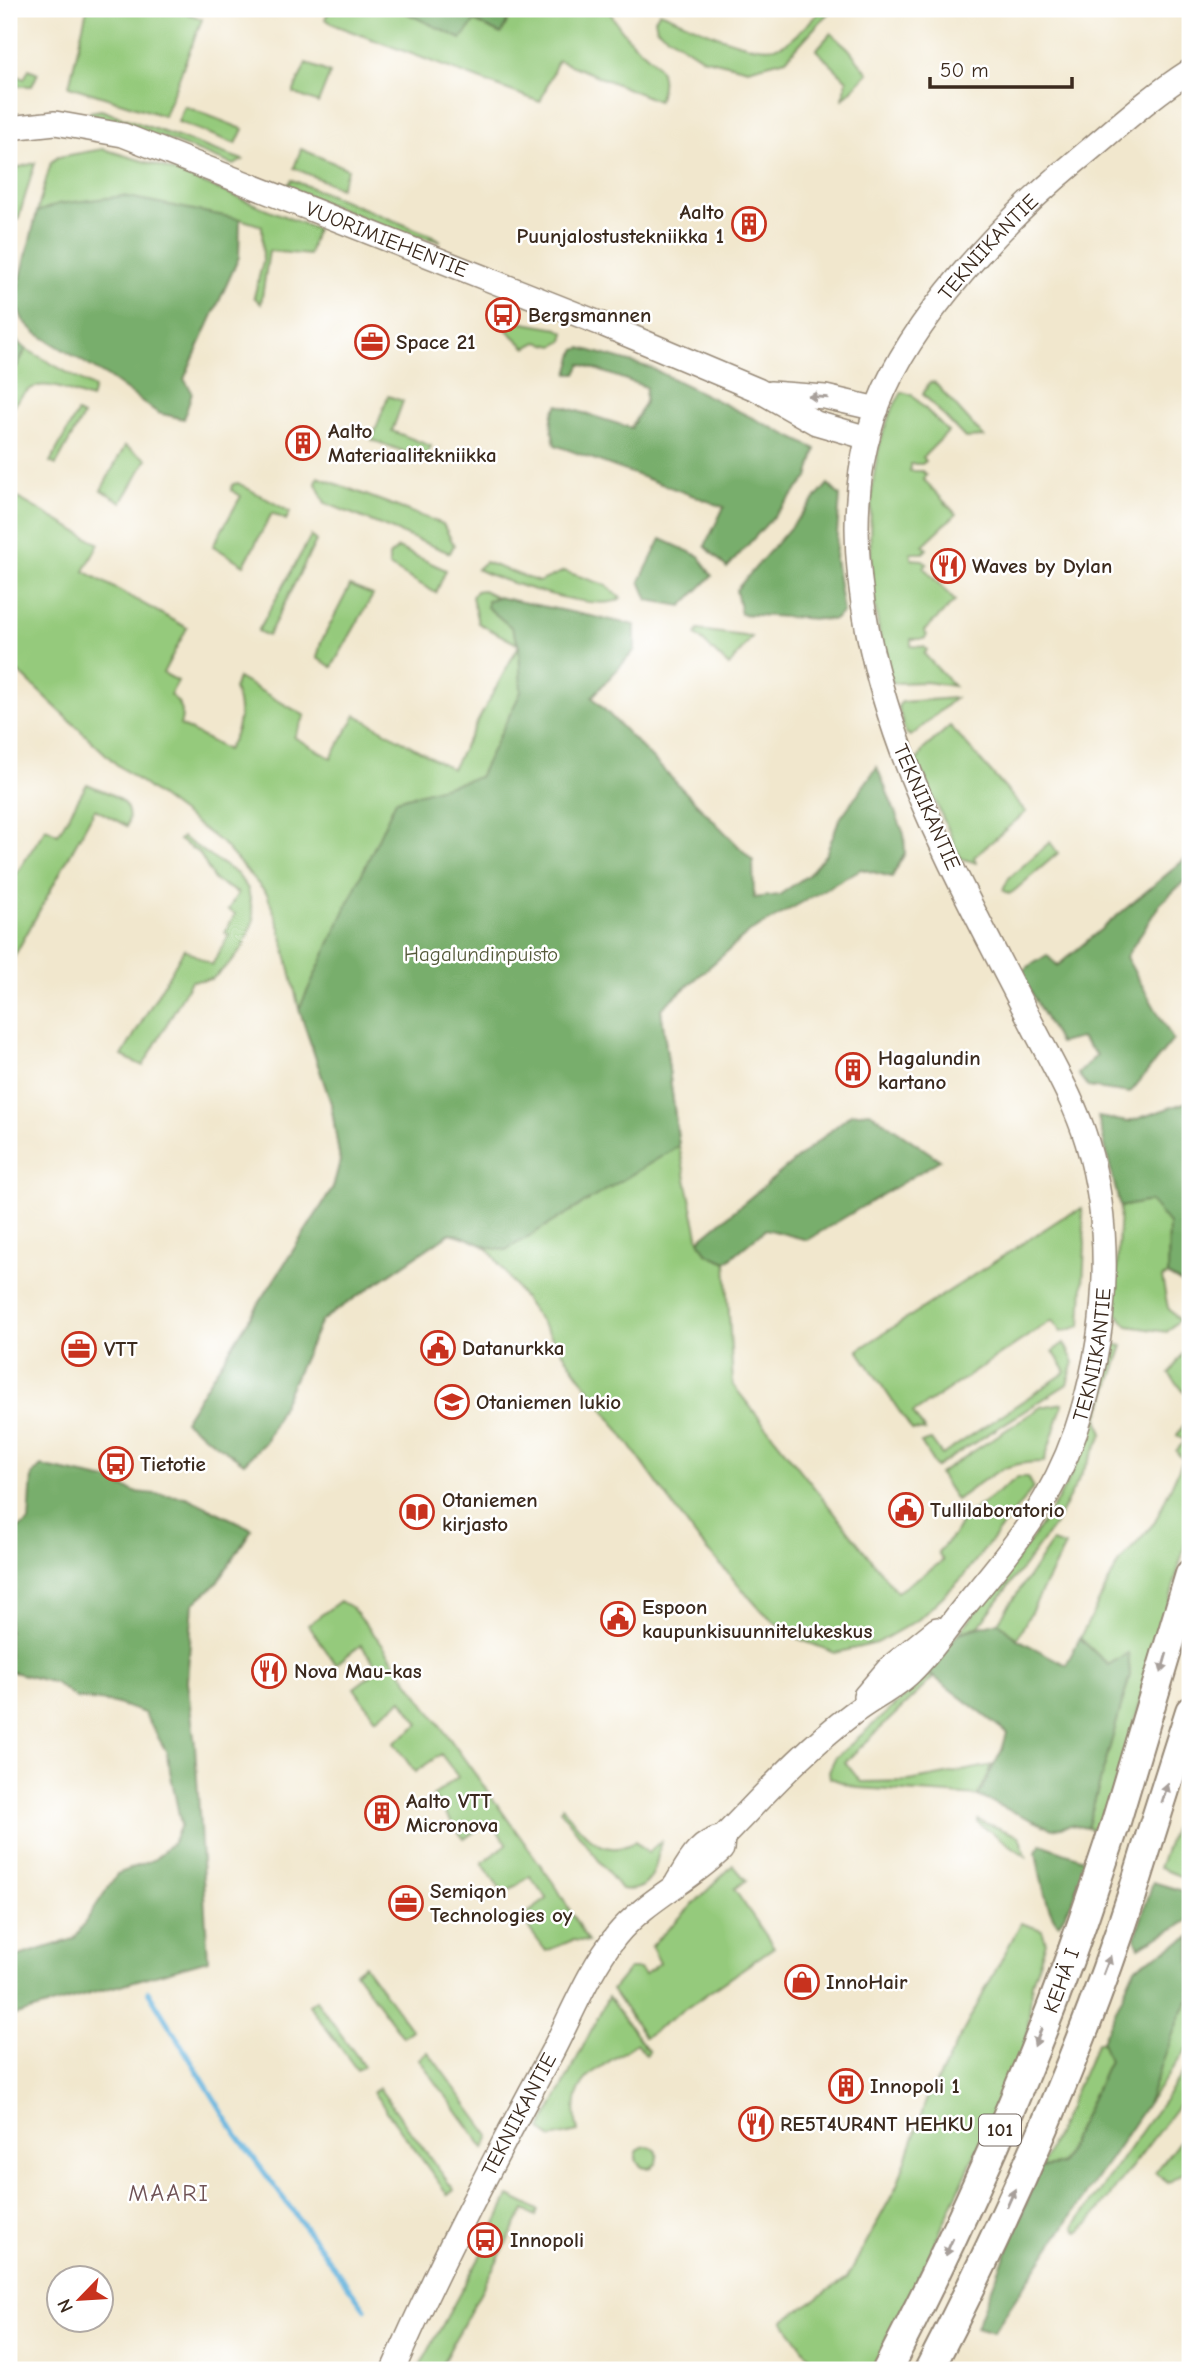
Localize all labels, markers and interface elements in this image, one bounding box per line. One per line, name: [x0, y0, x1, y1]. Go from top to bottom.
scale bar: [930, 46, 1071, 90]
text: 50 m: [940, 58, 989, 82]
street label: TEKNIIKANTIE: [933, 189, 1043, 305]
street label: VUORIMIEHENTIE: [302, 196, 471, 282]
place label: Aalto Puunjalostustekniikka 1: [517, 200, 724, 248]
building icon: Aalto Puunjalostustekniikka 1: [730, 205, 768, 243]
bus stop icon: Bergsmannen: [484, 296, 522, 334]
place label: Bergsmannen: [528, 303, 651, 327]
office icon: Space 21: [353, 323, 391, 361]
place label: Space 21: [396, 330, 475, 354]
one-way arrow: [807, 391, 829, 402]
place label: Aalto Materiaalitekniikka: [328, 419, 497, 467]
building icon: Aalto Materiaalitekniikka: [284, 424, 322, 462]
restaurant icon: Waves by Dylan: [929, 547, 967, 585]
place label: Waves by Dylan: [972, 554, 1112, 578]
street label: TEKNIIKANTIE: [889, 740, 965, 874]
park label: Hagalundinpuisto: [404, 942, 558, 966]
place label: Hagalundin kartano: [878, 1046, 981, 1094]
building icon: Hagalundin kartano: [834, 1051, 872, 1089]
street label: TEKNIIKANTIE: [1068, 1287, 1116, 1424]
public building icon: Datanurkka: [419, 1329, 457, 1367]
office icon: VTT: [60, 1330, 98, 1368]
place label: Datanurkka: [462, 1336, 564, 1360]
place label: VTT: [104, 1337, 138, 1361]
school or university icon: Otaniemen lukio: [433, 1383, 471, 1421]
place label: Otaniemen lukio: [476, 1390, 621, 1414]
bus stop icon: Tietotie: [97, 1445, 135, 1483]
place label: Tietotie: [140, 1452, 206, 1476]
place label: Otaniemen kirjasto: [442, 1488, 538, 1536]
public building icon: Tullilaboratorio: [887, 1491, 925, 1529]
library icon: Otaniemen kirjasto: [398, 1493, 436, 1531]
place label: Tullilaboratorio: [930, 1498, 1065, 1522]
place label: Espoon kaupunkisuunnitelukeskus: [642, 1595, 872, 1643]
public building icon: Espoon kaupunkisuunnitelukeskus: [599, 1600, 637, 1638]
restaurant icon: Nova Mau-kas: [250, 1652, 288, 1690]
one-way arrow: [1159, 1653, 1169, 1674]
place label: Nova Mau-kas: [294, 1659, 422, 1683]
one-way arrow: [1160, 1783, 1171, 1804]
place label: Aalto VTT Micronova: [406, 1789, 498, 1837]
building icon: Aalto VTT Micronova: [363, 1794, 401, 1832]
place label: Semiqon Technologies oy: [430, 1879, 573, 1927]
office icon: Semiqon Technologies oy: [387, 1884, 425, 1922]
street label: KEHÄ I: [1038, 1945, 1084, 2016]
one-way arrow: [1101, 1955, 1112, 1976]
shop icon: InnoHair: [783, 1963, 821, 2001]
place label: InnoHair: [826, 1970, 908, 1994]
one-way arrow: [1033, 2027, 1044, 2048]
street label: TEKNIIKANTIE: [477, 2049, 561, 2180]
building icon: Innopoli 1: [827, 2067, 865, 2105]
place label: Innopoli 1: [870, 2074, 960, 2098]
restaurant icon: RE5T4UR4NT HEHKU: [737, 2105, 775, 2143]
place label: RE5T4UR4NT HEHKU: [780, 2112, 973, 2136]
road number: 101: [979, 2114, 1021, 2146]
district label: MAARI: [128, 2179, 210, 2207]
one-way arrow: [1006, 2188, 1017, 2209]
bus stop icon: Innopoli: [466, 2221, 504, 2259]
place label: Innopoli: [510, 2228, 584, 2252]
one-way arrow: [943, 2237, 955, 2257]
north arrow: [46, 2264, 116, 2334]
text: N: [53, 2295, 78, 2316]

